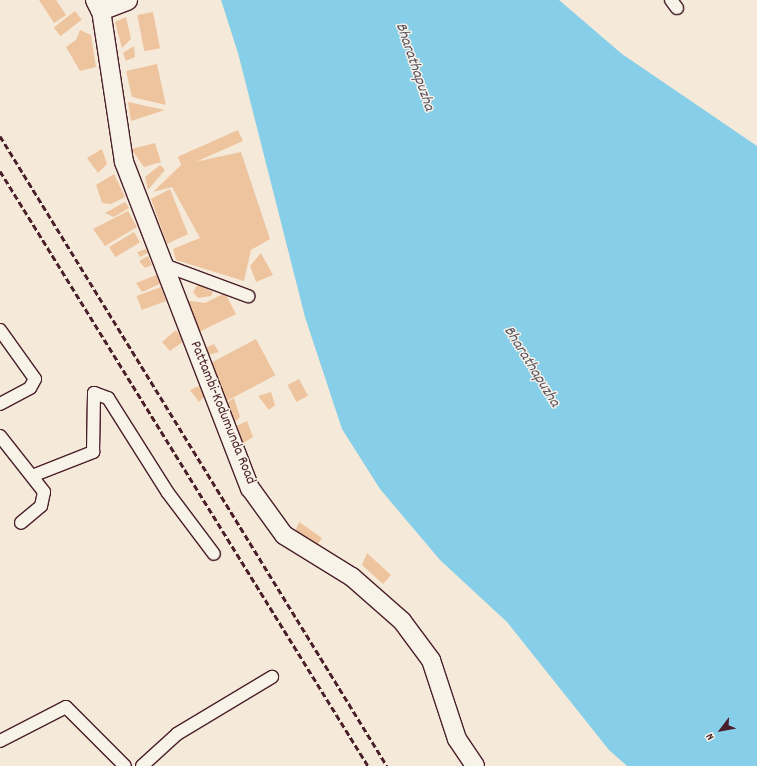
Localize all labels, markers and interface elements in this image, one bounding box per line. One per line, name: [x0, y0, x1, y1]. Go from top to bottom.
water label: Bharathapuzha: [390, 20, 438, 114]
water label: Bharathapuzha: [499, 323, 563, 411]
street label: Pattambi-Kodumunda Road: [185, 339, 259, 487]
north arrow: [701, 710, 741, 750]
text: N: [703, 730, 719, 743]

